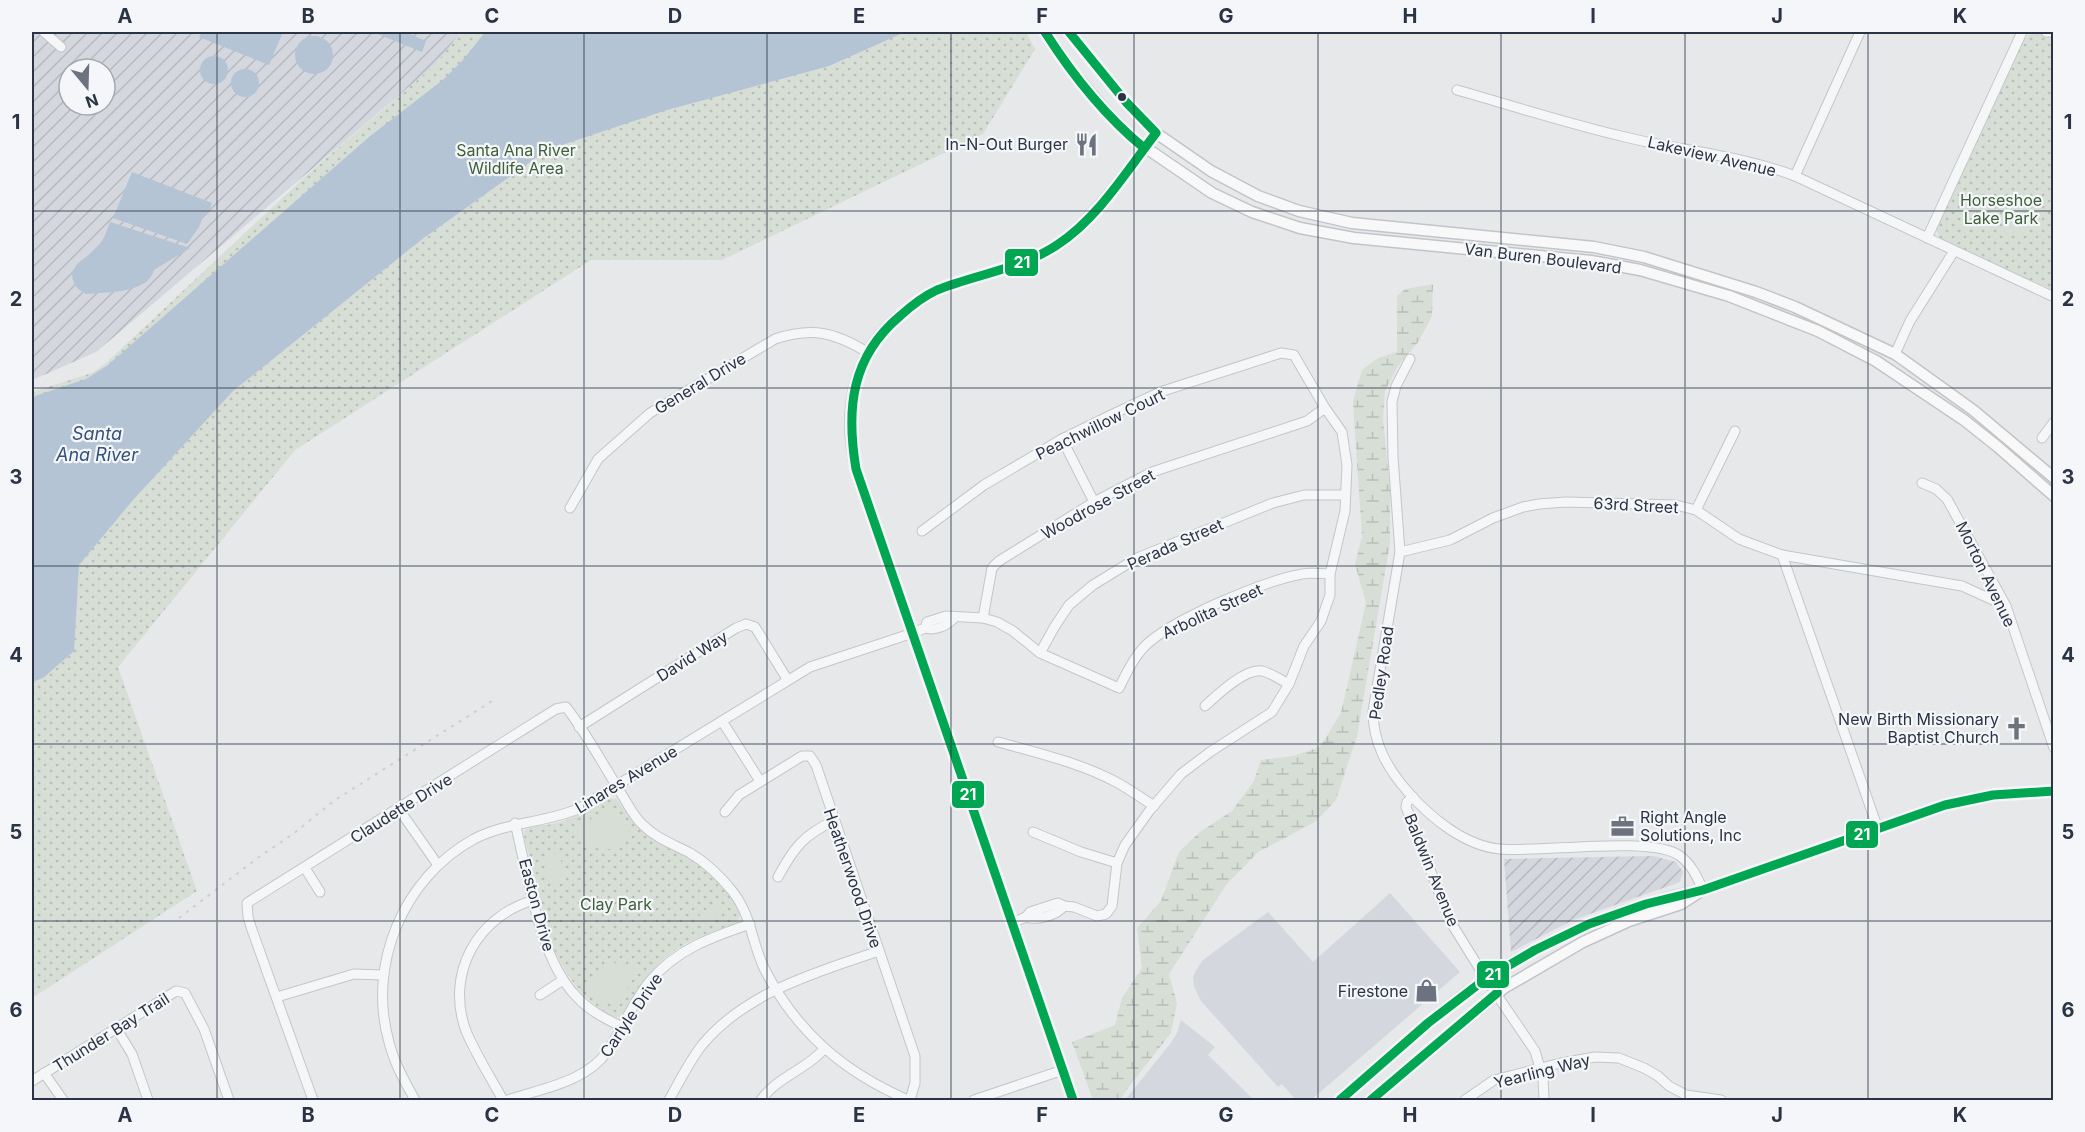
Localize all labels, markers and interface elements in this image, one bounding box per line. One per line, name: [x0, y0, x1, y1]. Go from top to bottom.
text: A: [118, 4, 133, 28]
text: B: [301, 4, 315, 28]
text: C: [485, 4, 499, 28]
text: D: [668, 4, 682, 28]
text: E: [853, 4, 865, 28]
text: F: [1036, 4, 1048, 28]
text: G: [1218, 4, 1234, 28]
text: H: [1403, 4, 1417, 28]
text: I: [1590, 4, 1596, 28]
text: J: [1771, 4, 1783, 28]
text: K: [1953, 4, 1967, 28]
north arrow: [57, 57, 117, 117]
text: N: [83, 90, 101, 113]
unlabelled marker: [1116, 91, 1128, 103]
text: 1: [12, 110, 20, 134]
text: 1: [2064, 110, 2072, 134]
restaurant icon: In-N-Out Burger: [1073, 131, 1099, 157]
street label: Lakeview Avenue: [1646, 132, 1778, 180]
place label: In-N-Out Burger: [945, 134, 1068, 154]
park label: Santa Ana River Wildlife Area: [456, 140, 576, 178]
park label: Horseshoe Lake Park: [1960, 190, 2042, 228]
street label: Van Buren Boulevard: [1463, 238, 1623, 278]
line badge: 21: [1004, 248, 1039, 277]
text: 21: [1014, 252, 1030, 272]
text: 2: [10, 287, 22, 311]
text: 2: [2062, 287, 2074, 311]
street label: General Drive: [651, 348, 749, 418]
street label: Peachwillow Court: [1032, 384, 1168, 464]
water label: Santa Ana River: [55, 423, 139, 465]
text: 3: [10, 465, 22, 489]
street label: Woodrose Street: [1038, 465, 1158, 543]
text: 3: [2062, 465, 2074, 489]
street label: 63rd Street: [1593, 493, 1679, 517]
street label: Perada Street: [1124, 514, 1226, 574]
street label: Morton Avenue: [1952, 518, 2020, 630]
street label: Arbolita Street: [1159, 579, 1265, 643]
street label: Pedley Road: [1365, 625, 1397, 721]
street label: David Way: [653, 626, 731, 686]
text: 4: [9, 643, 23, 667]
text: 4: [2061, 643, 2075, 667]
place label: New Birth Missionary Baptist Church: [1838, 709, 1999, 747]
church icon: New Birth Missionary Baptist Church: [2004, 715, 2030, 741]
street label: Linares Avenue: [571, 741, 681, 817]
street label: Claudette Drive: [346, 769, 456, 847]
line badge: 21: [951, 780, 985, 809]
text: 21: [960, 784, 976, 804]
street label: Heatherwood Drive: [820, 805, 886, 951]
place label: Right Angle Solutions, Inc: [1640, 807, 1742, 845]
street label: Baldwin Avenue: [1400, 811, 1464, 929]
office icon: Right Angle Solutions, Inc: [1609, 813, 1635, 839]
text: 5: [10, 820, 22, 844]
line badge: 21: [1845, 820, 1879, 849]
text: 5: [2062, 820, 2074, 844]
text: 21: [1854, 824, 1870, 844]
street label: Easton Drive: [515, 856, 559, 954]
park label: Clay Park: [580, 894, 652, 914]
line badge: 21: [1476, 960, 1510, 989]
text: 21: [1485, 964, 1501, 984]
street label: Carlyle Drive: [595, 969, 667, 1061]
shop icon: Firestone: [1413, 978, 1439, 1004]
place label: Firestone: [1338, 981, 1408, 1001]
street label: Thunder Bay Trail: [49, 988, 173, 1076]
text: 6: [10, 998, 23, 1022]
text: 6: [2062, 998, 2075, 1022]
street label: Yearling Way: [1492, 1049, 1592, 1093]
text: A: [118, 1103, 133, 1127]
text: B: [301, 1103, 315, 1127]
text: C: [485, 1103, 499, 1127]
text: D: [668, 1103, 682, 1127]
text: E: [853, 1103, 865, 1127]
text: F: [1036, 1103, 1048, 1127]
text: G: [1218, 1103, 1234, 1127]
text: H: [1403, 1103, 1417, 1127]
text: I: [1590, 1103, 1596, 1127]
text: J: [1771, 1103, 1783, 1127]
text: K: [1953, 1103, 1967, 1127]

